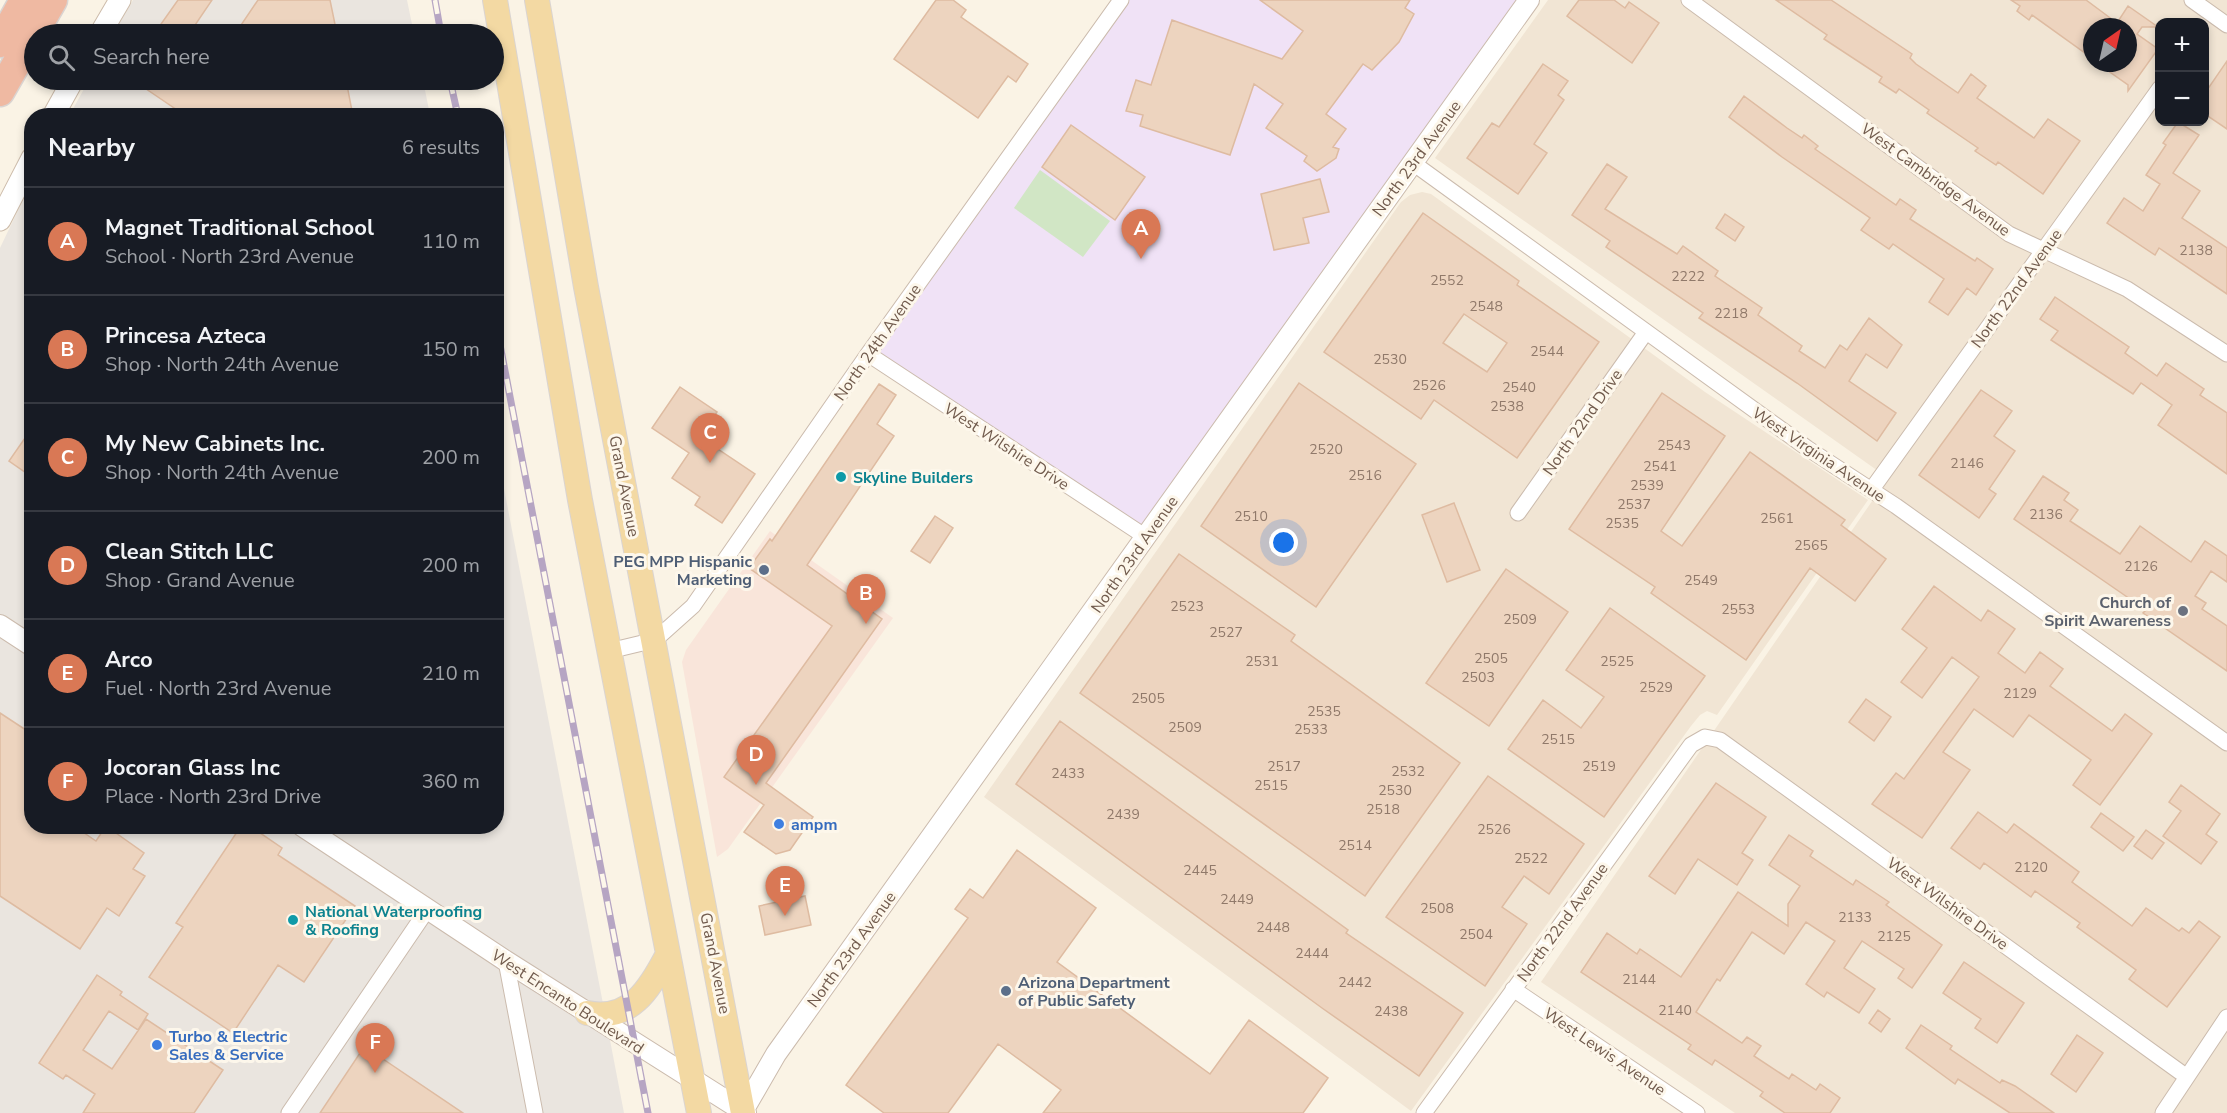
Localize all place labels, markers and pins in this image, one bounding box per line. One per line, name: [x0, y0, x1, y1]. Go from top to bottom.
pin: A: [1122, 210, 1160, 259]
pin: C: [690, 414, 730, 463]
place label: Skyline Builders: [853, 467, 973, 489]
marker: Skyline Builders: [834, 470, 848, 484]
place label: PEG MPP Hispanic Marketing: [613, 551, 752, 591]
marker: PEG MPP Hispanic Marketing: [757, 563, 771, 577]
pin: B: [846, 574, 886, 624]
place label: Church of Spirit Awareness: [2044, 592, 2172, 632]
marker: Church of Spirit Awareness: [2176, 604, 2190, 618]
pin: D: [736, 736, 776, 785]
place label: ampm: [791, 814, 837, 836]
marker: ampm: [772, 817, 786, 831]
pin: E: [766, 866, 804, 916]
place label: National Waterproofing & Roofing: [305, 901, 482, 941]
marker: National Waterproofing & Roofing: [286, 913, 300, 927]
place label: Arizona Department of Public Safety: [1018, 972, 1170, 1012]
marker: Arizona Department of Public Safety: [999, 984, 1013, 998]
pin: F: [356, 1024, 394, 1073]
place label: Turbo & Electric Sales & Service: [169, 1026, 288, 1066]
marker: Turbo & Electric Sales & Service: [150, 1038, 164, 1052]

